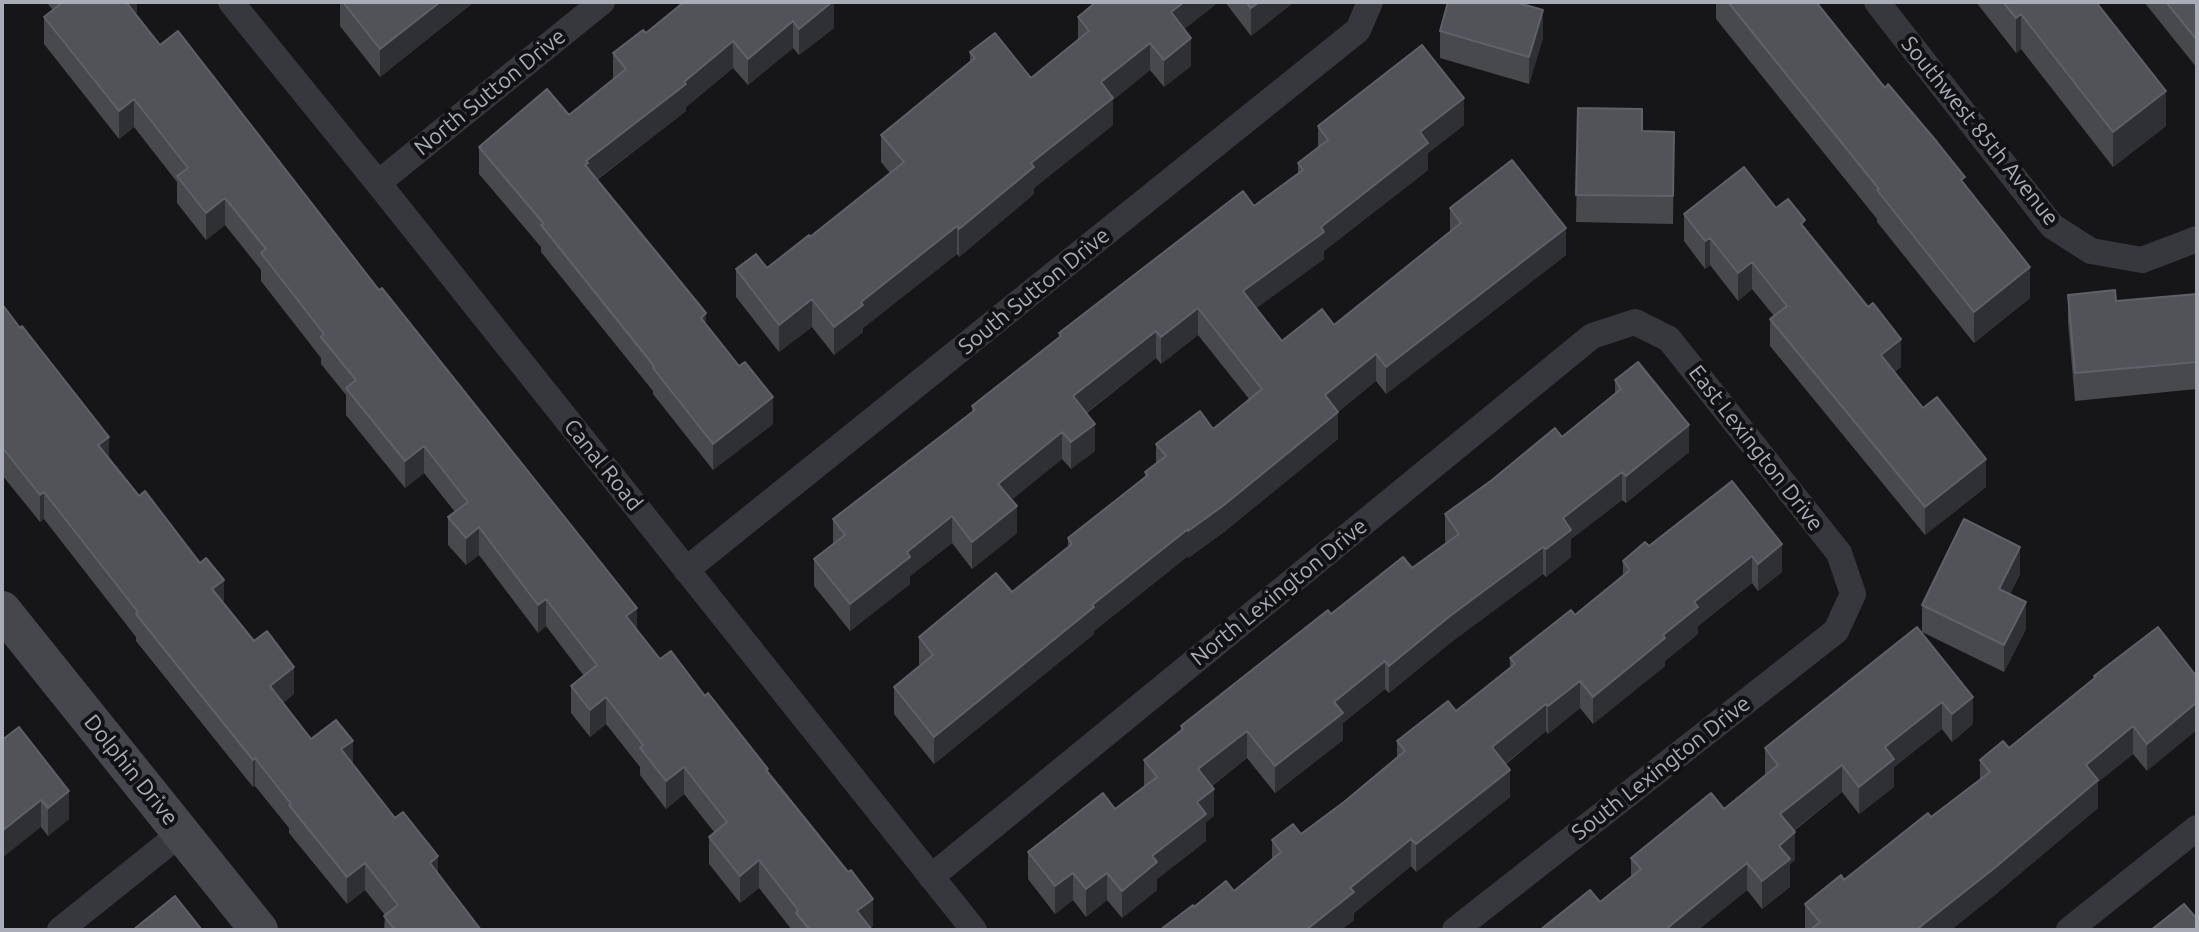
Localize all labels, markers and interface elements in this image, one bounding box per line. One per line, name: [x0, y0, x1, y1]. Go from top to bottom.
street label: North Sutton Drive: [409, 23, 571, 161]
street label: Southwest 85th Avenue: [1896, 31, 2064, 231]
street label: South Sutton Drive: [953, 222, 1115, 360]
street label: East Lexington Drive: [1683, 360, 1829, 536]
street label: Canal Road: [558, 414, 648, 516]
street label: North Lexington Drive: [1185, 513, 1373, 671]
street label: South Lexington Drive: [1566, 690, 1756, 846]
street label: Dolphin Drive: [78, 709, 184, 831]

